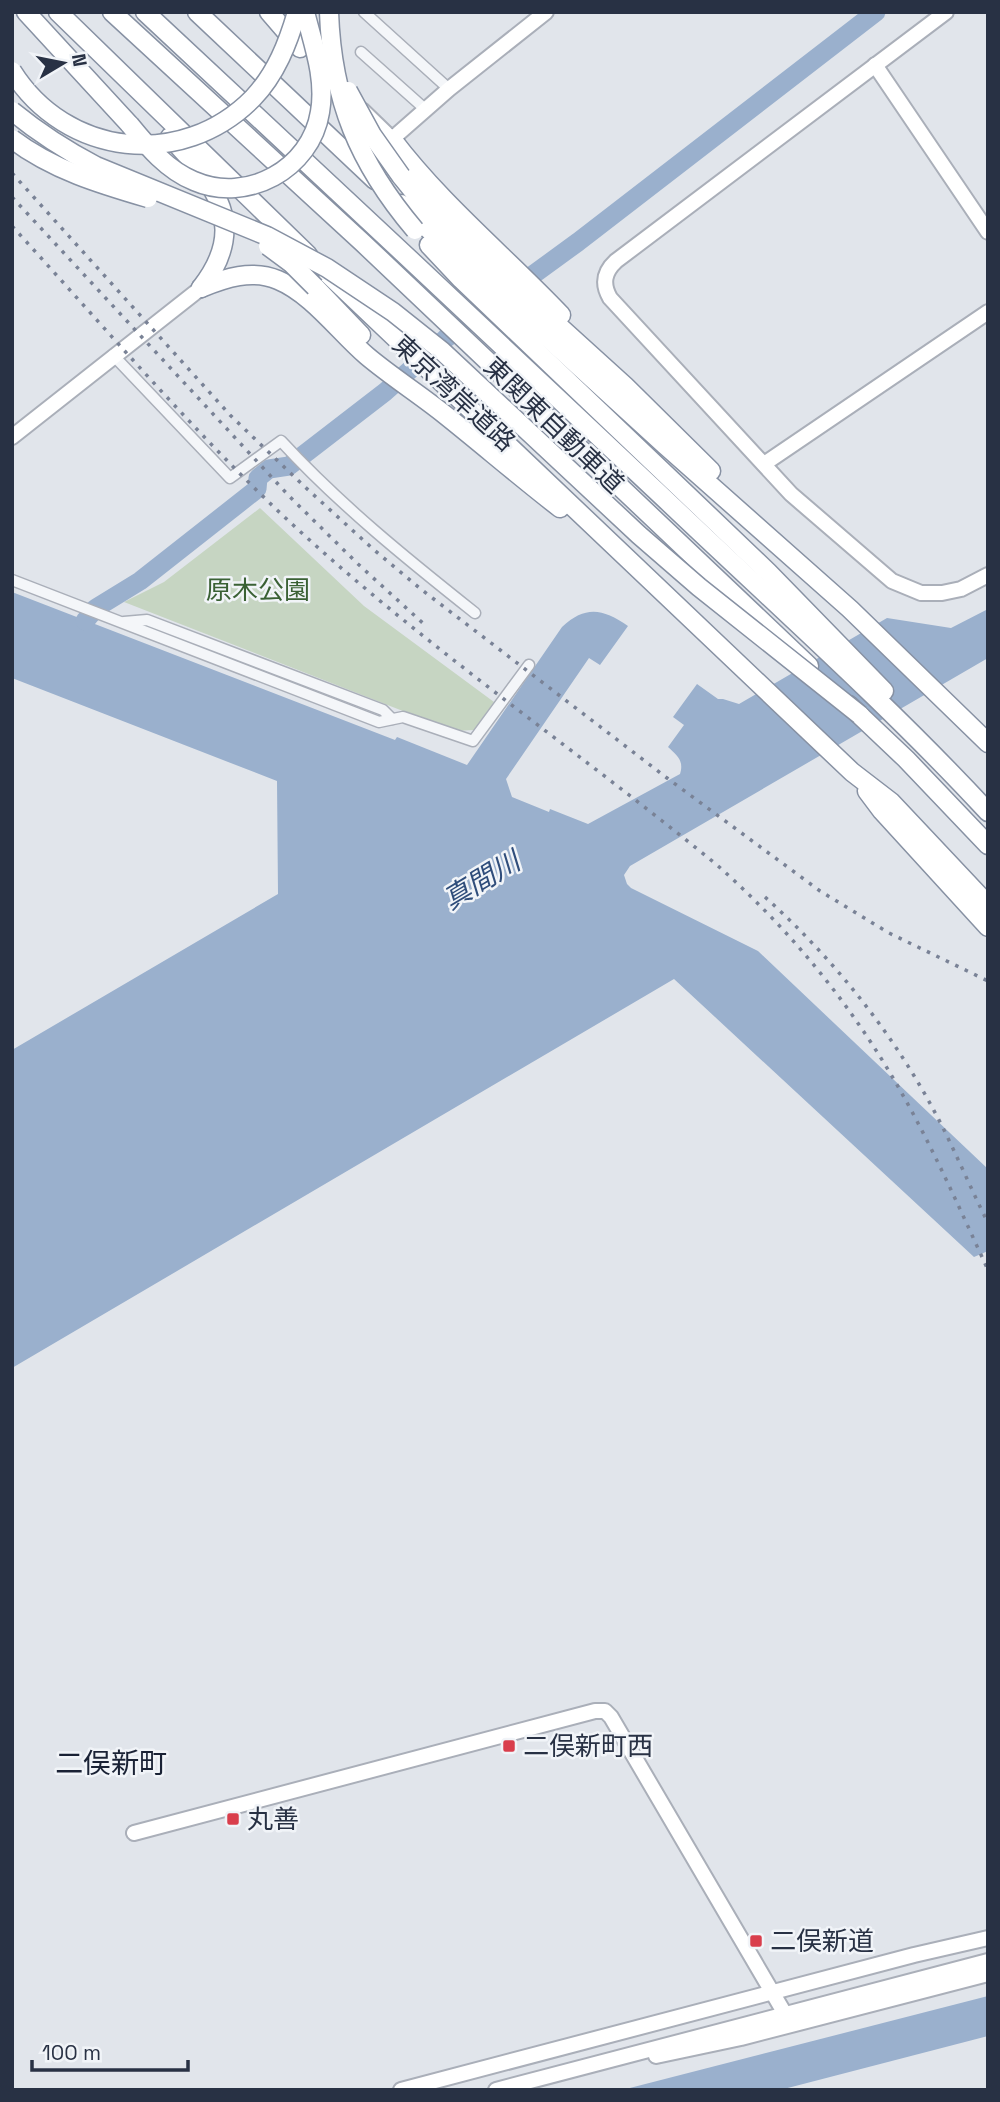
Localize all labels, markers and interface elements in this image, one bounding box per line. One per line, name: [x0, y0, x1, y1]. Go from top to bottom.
north arrow: [28, 28, 98, 98]
text: N: [66, 52, 93, 69]
street label: 東京湾岸道路: [385, 327, 523, 459]
street label: 東関東自動車道: [477, 350, 631, 500]
park label: 原木公園: [206, 573, 310, 607]
water label: 真間川: [436, 841, 529, 917]
place label: 二俣新町西: [523, 1729, 653, 1763]
marker: 二俣新町西: [501, 1738, 517, 1754]
district label: 二俣新町: [55, 1745, 167, 1781]
place label: 丸善: [247, 1802, 299, 1836]
marker: 丸善: [225, 1811, 241, 1827]
place label: 二俣新道: [770, 1924, 874, 1958]
marker: 二俣新道: [748, 1933, 764, 1949]
scale bar: [32, 2028, 187, 2072]
text: 100 m: [42, 2039, 101, 2066]

